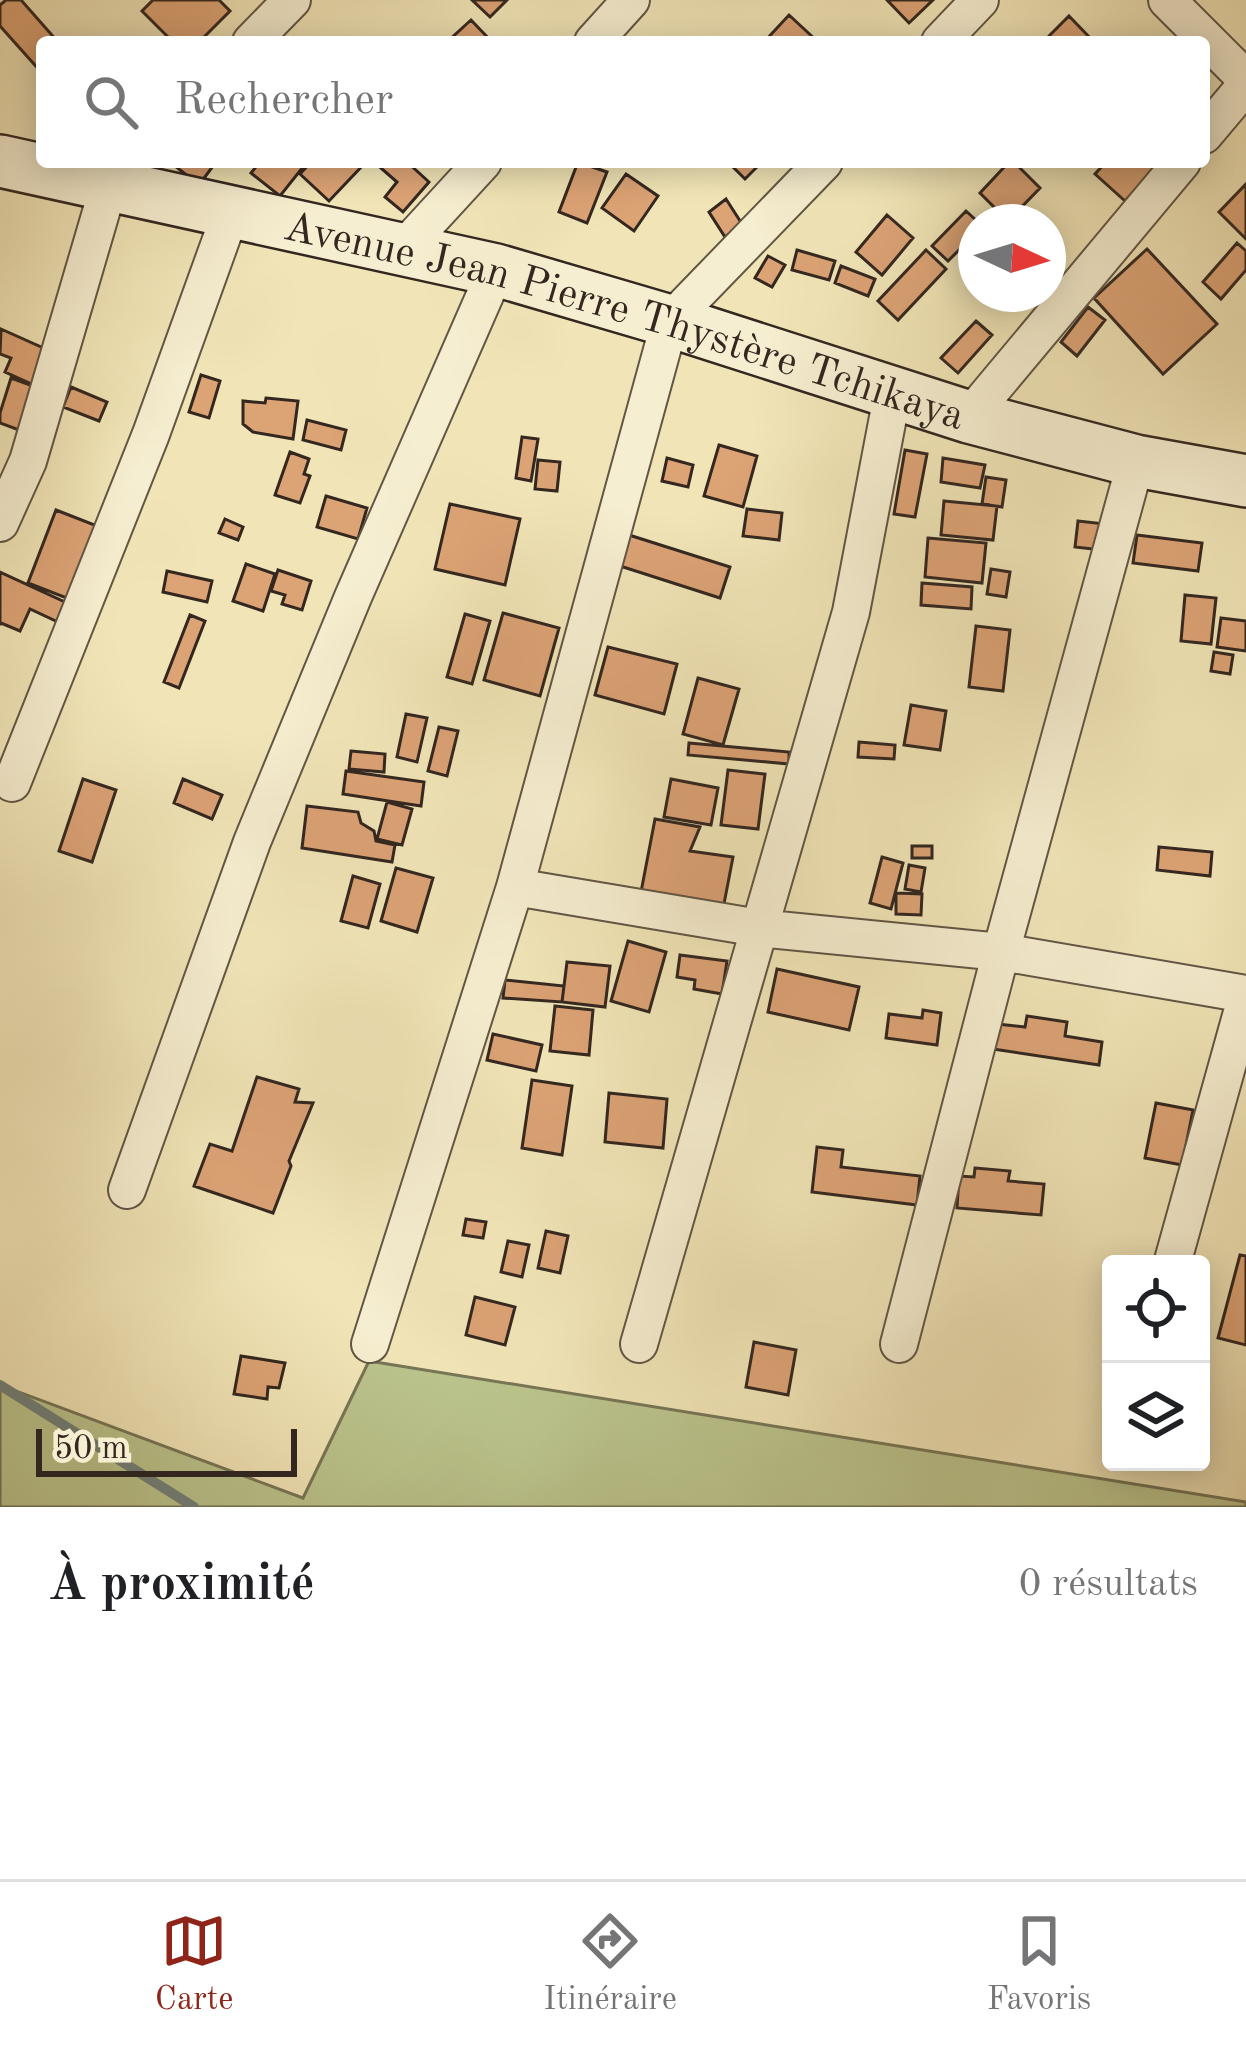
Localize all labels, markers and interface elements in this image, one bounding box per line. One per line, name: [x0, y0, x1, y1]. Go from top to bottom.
search box: [36, 36, 1210, 168]
icon: search: [78, 69, 144, 135]
text: Rechercher: [174, 79, 393, 124]
north arrow: [958, 204, 1066, 312]
street label: Avenue Jean Pierre Thystère Tchikaya: [280, 207, 969, 439]
map controls: [1102, 1255, 1210, 1471]
button: locate: [1102, 1255, 1210, 1363]
button: layers: [1102, 1363, 1210, 1471]
scale bar: [36, 1423, 297, 1476]
text: 50 m: [54, 1433, 128, 1466]
text: À proximité: [48, 1560, 315, 1611]
text: 0 résultats: [1019, 1565, 1198, 1604]
tab: Carte: [155, 1908, 234, 2021]
tab: Itinéraire: [543, 1908, 677, 2021]
tab: Favoris: [987, 1908, 1091, 2021]

